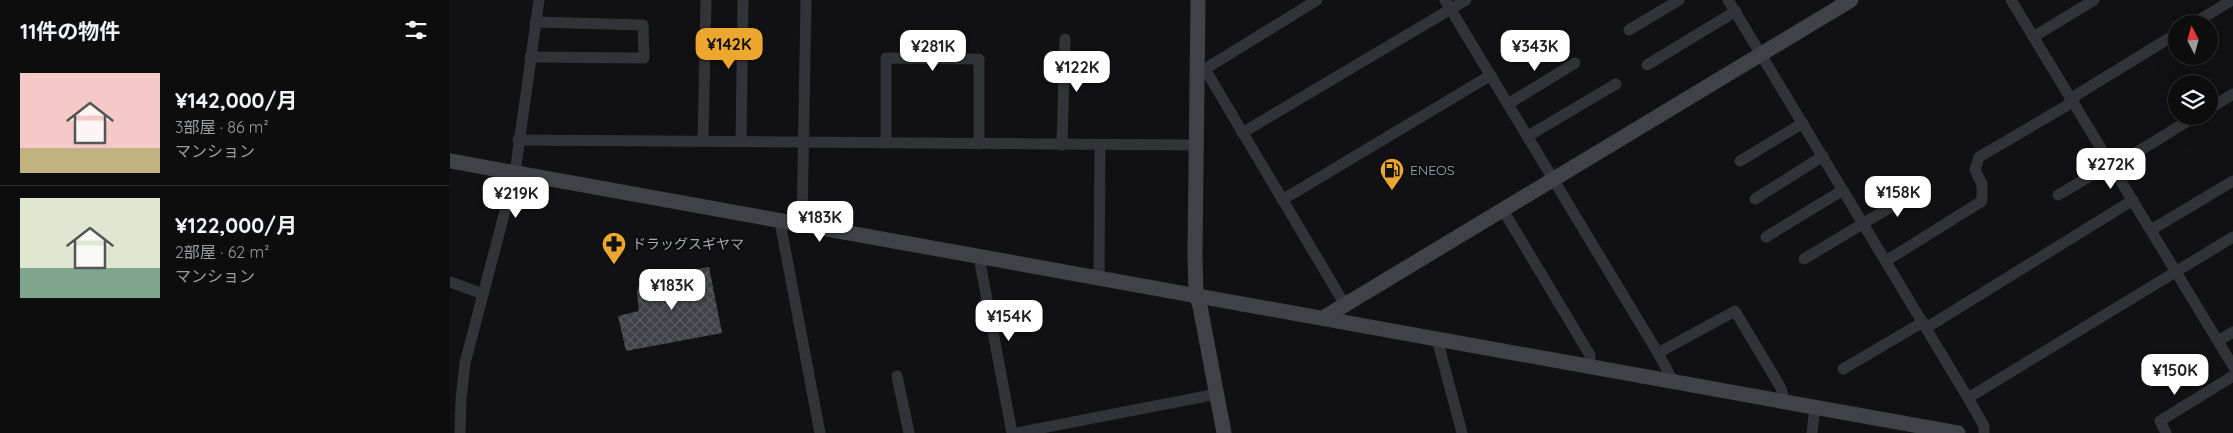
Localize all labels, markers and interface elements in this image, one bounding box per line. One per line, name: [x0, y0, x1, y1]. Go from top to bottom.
north arrow: [2168, 15, 2218, 65]
map controls: [2168, 15, 2218, 125]
icon: filters: [402, 16, 430, 44]
text: 11件の物件: [20, 18, 120, 44]
pin: ¥142K: [694, 28, 764, 70]
pin: ¥281K: [898, 30, 968, 72]
pin: ¥343K: [1500, 30, 1570, 72]
text: ¥142K: [707, 34, 751, 54]
text: ¥281K: [911, 36, 955, 56]
text: ¥343K: [1512, 36, 1558, 56]
pin: ¥122K: [1042, 51, 1112, 93]
text: ¥122K: [1055, 57, 1099, 77]
button: layers: [2168, 75, 2218, 125]
text: ¥142,000/月: [175, 87, 297, 113]
icon: home: [60, 93, 120, 153]
text: 3部屋 · 86 m²: [175, 117, 269, 137]
text: マンション: [175, 141, 255, 161]
pin: ¥272K: [2076, 148, 2146, 190]
text: ¥272K: [2087, 154, 2135, 174]
fuel station icon: ENEOS: [1379, 157, 1405, 191]
place label: ENEOS: [1410, 161, 1455, 179]
pin: ¥219K: [481, 176, 551, 219]
pin: ¥158K: [1863, 176, 1933, 218]
text: ¥158K: [1876, 182, 1920, 202]
text: ¥219K: [494, 183, 538, 203]
pin: ¥183K: [785, 200, 855, 243]
text: ¥183K: [798, 207, 842, 227]
text: ¥122,000/月: [175, 212, 297, 238]
icon: home: [60, 218, 120, 278]
pharmacy icon: ドラッグスギヤマ: [601, 231, 627, 265]
place label: ドラッグスギヤマ: [632, 235, 744, 253]
text: 2部屋 · 62 m²: [175, 242, 269, 262]
text: マンション: [175, 266, 255, 286]
pin: ¥183K: [637, 268, 707, 311]
text: ¥183K: [650, 275, 694, 295]
pin: ¥154K: [974, 300, 1044, 342]
text: ¥154K: [987, 306, 1031, 326]
pin: ¥150K: [2140, 354, 2210, 396]
text: ¥150K: [2152, 360, 2198, 380]

